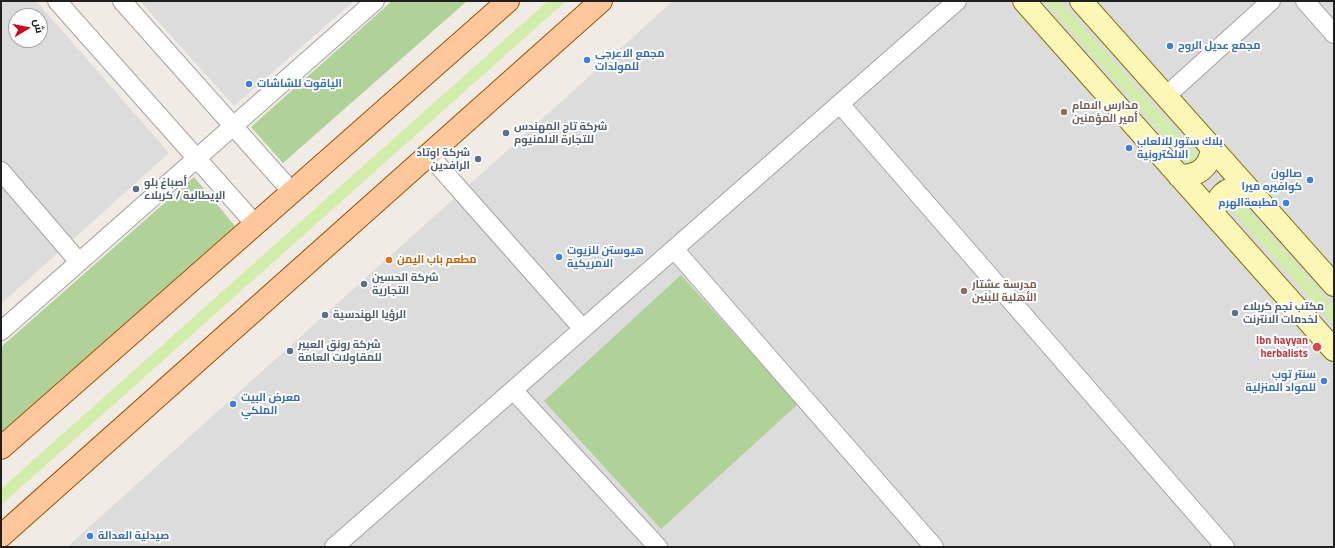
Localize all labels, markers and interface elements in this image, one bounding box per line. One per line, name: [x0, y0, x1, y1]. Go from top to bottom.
north arrow: [8, 8, 48, 48]
text: ش: [30, 18, 48, 34]
place label: مجمع عديل الروح: [1178, 39, 1260, 53]
marker: مجمع عديل الروح: [1165, 41, 1175, 51]
place label: مجمع الاعرجي للمولدات: [595, 47, 665, 73]
marker: مجمع الاعرجي للمولدات: [582, 55, 592, 65]
place label: الياقوت للشاشات: [257, 77, 342, 91]
marker: الياقوت للشاشات: [244, 79, 254, 89]
place label: مدارس الامام أمير المؤمنين: [1072, 99, 1138, 125]
marker: مدارس الامام أمير المؤمنين: [1059, 107, 1069, 117]
place label: شركة تاج المهندس للتجارة الالمنيوم: [514, 120, 607, 146]
marker: شركة تاج المهندس للتجارة الالمنيوم: [501, 128, 511, 138]
place label: بلاك ستور للالعاب الالكترونية: [1137, 135, 1223, 161]
marker: بلاك ستور للالعاب الالكترونية: [1124, 143, 1134, 153]
place label: شركة اوتاد الرافدين: [417, 146, 470, 172]
marker: شركة اوتاد الرافدين: [473, 154, 483, 164]
place label: صالون كوافيره ميرا: [1242, 167, 1302, 193]
marker: صالون كوافيره ميرا: [1305, 175, 1315, 185]
place label: أصباغ بلو الإيطالية / كربلاء: [144, 176, 225, 202]
marker: أصباغ بلو الإيطالية / كربلاء: [131, 184, 141, 194]
place label: مطبعةالهرم: [1218, 196, 1278, 210]
marker: مطبعةالهرم: [1281, 198, 1291, 208]
place label: هيوستن للزيوت الامريكية: [567, 244, 644, 270]
marker: هيوستن للزيوت الامريكية: [554, 252, 564, 262]
place label: مطعم باب اليمن: [397, 253, 477, 267]
marker: مطعم باب اليمن: [384, 255, 394, 265]
place label: شركة الحسين التجارية: [372, 271, 439, 297]
place label: مدرسة عشتار الأهلية للبنين: [972, 278, 1037, 304]
marker: شركة الحسين التجارية: [359, 279, 369, 289]
marker: مدرسة عشتار الأهلية للبنين: [959, 286, 969, 296]
place label: مكتب نجم كربلاء لخدمات الانترنت: [1243, 300, 1324, 326]
place label: الرؤيا الهندسية: [333, 308, 406, 322]
marker: مكتب نجم كربلاء لخدمات الانترنت: [1230, 308, 1240, 318]
marker: الرؤيا الهندسية: [320, 310, 330, 320]
place label: Ibn hayyan herbalists: [1256, 334, 1308, 360]
place label: شركة رونق العبير للمقاولات العامة: [298, 338, 382, 364]
marker: Ibn hayyan herbalists: [1311, 341, 1323, 353]
marker: شركة رونق العبير للمقاولات العامة: [285, 346, 295, 356]
place label: سنتر توب للمواد المنزلية: [1246, 368, 1316, 394]
marker: سنتر توب للمواد المنزلية: [1319, 376, 1329, 386]
place label: معرض البيت الملكي: [241, 391, 300, 417]
marker: معرض البيت الملكي: [228, 399, 238, 409]
place label: صيدلية العدالة: [98, 529, 169, 543]
marker: صيدلية العدالة: [85, 531, 95, 541]

